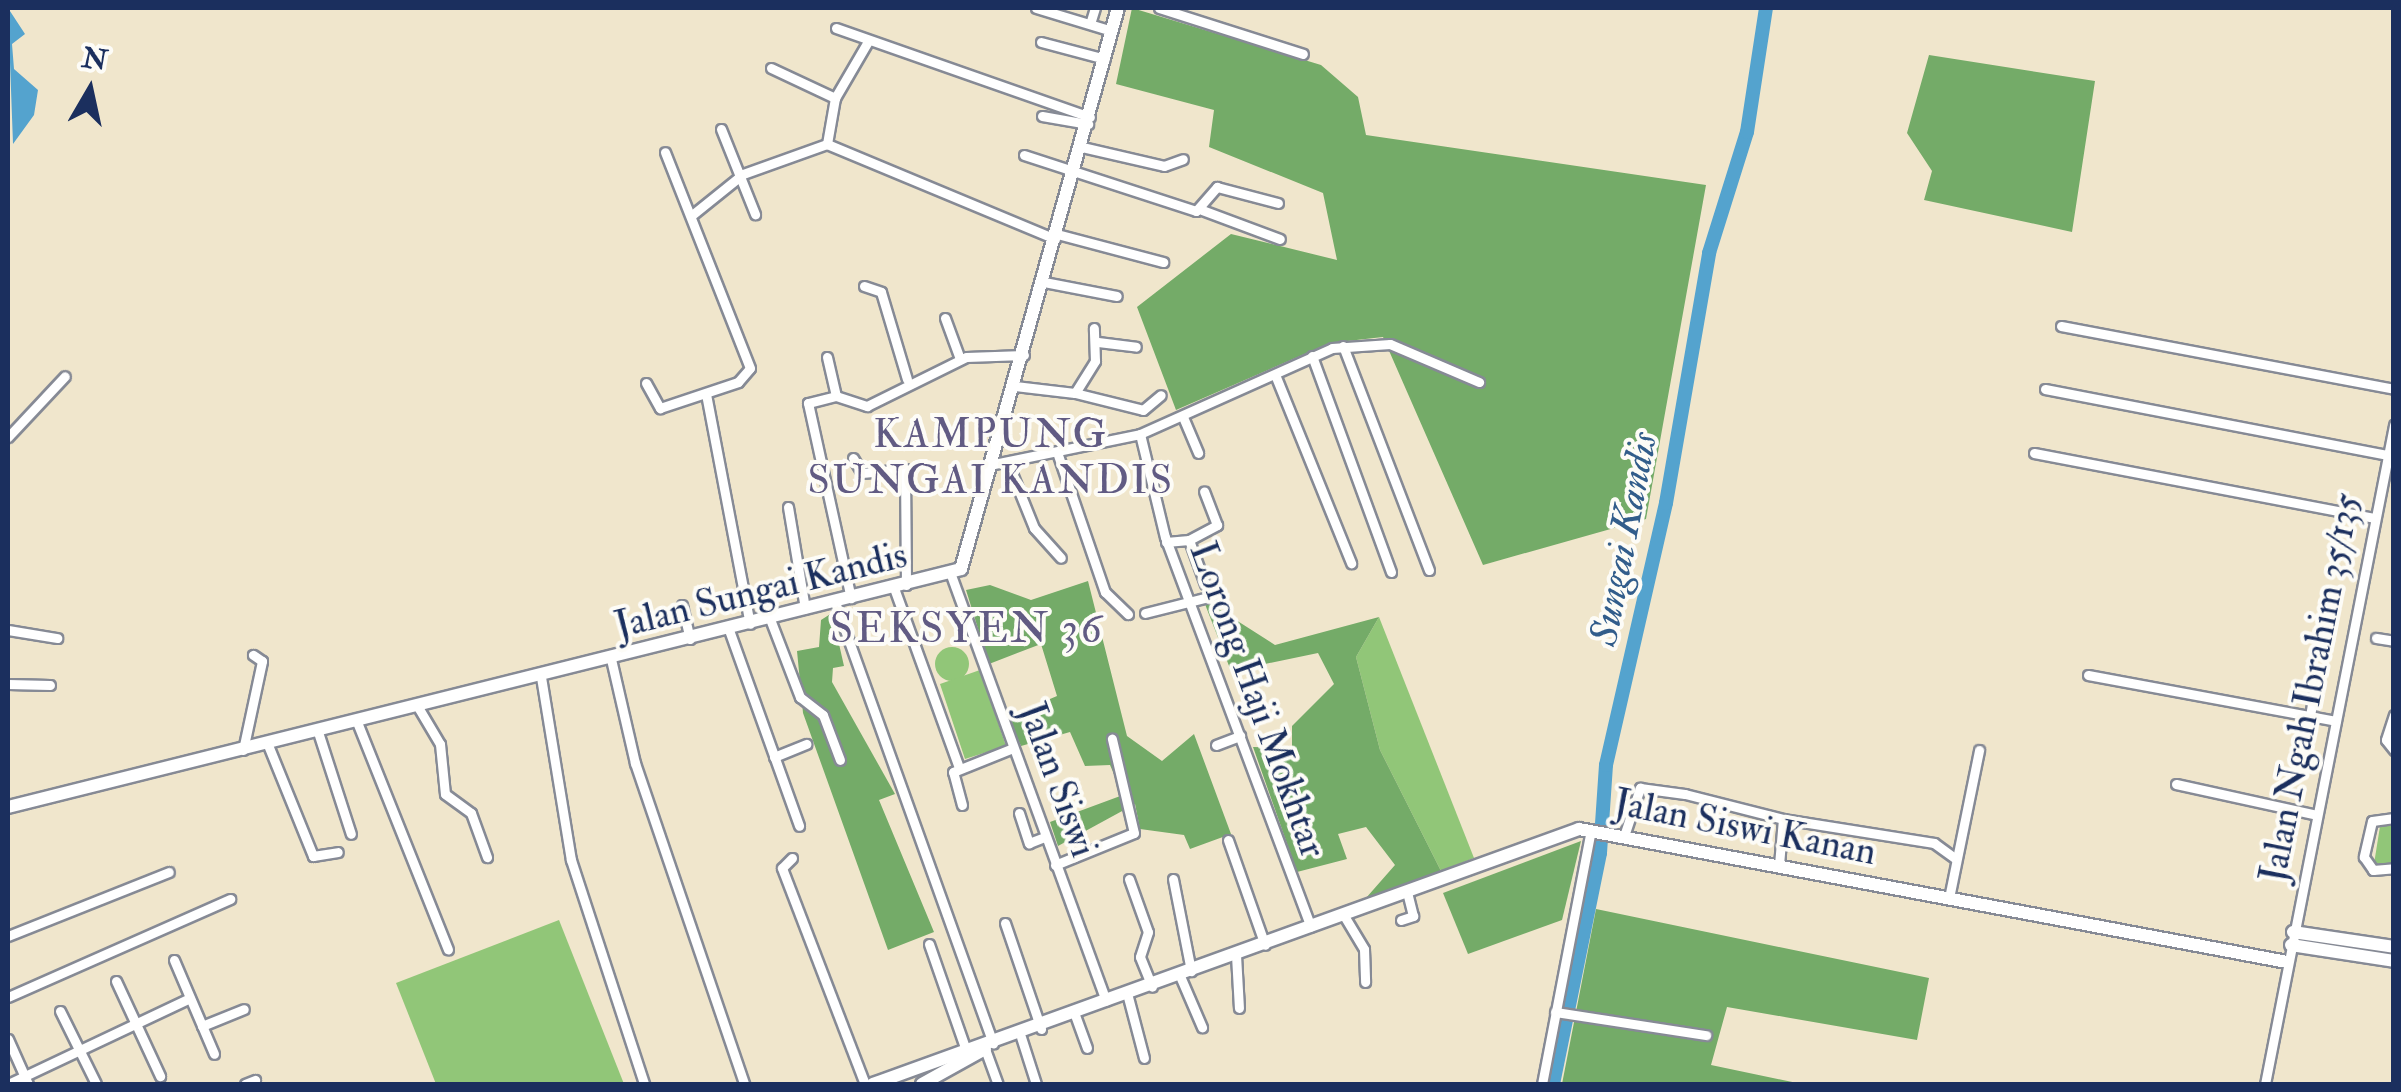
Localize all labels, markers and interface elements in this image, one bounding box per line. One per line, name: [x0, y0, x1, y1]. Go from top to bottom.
north arrow: [40, 40, 140, 140]
text: N: [80, 41, 110, 79]
district label: KAMPUNG SUNGAI KANDIS: [808, 411, 1174, 505]
water label: Sungai Kandis: [1580, 428, 1668, 650]
street label: Jalan Ngah Ibrahim 35/135: [2251, 490, 2371, 886]
street label: Jalan Sungai Kandis: [610, 533, 912, 649]
street label: Lorong Haji Mokhtar: [1179, 536, 1335, 864]
district label: SEKSYEN 36: [830, 604, 1104, 654]
street label: Jalan Siswi: [1008, 697, 1106, 863]
street label: Jalan Siswi Kanan: [1610, 780, 1880, 876]

